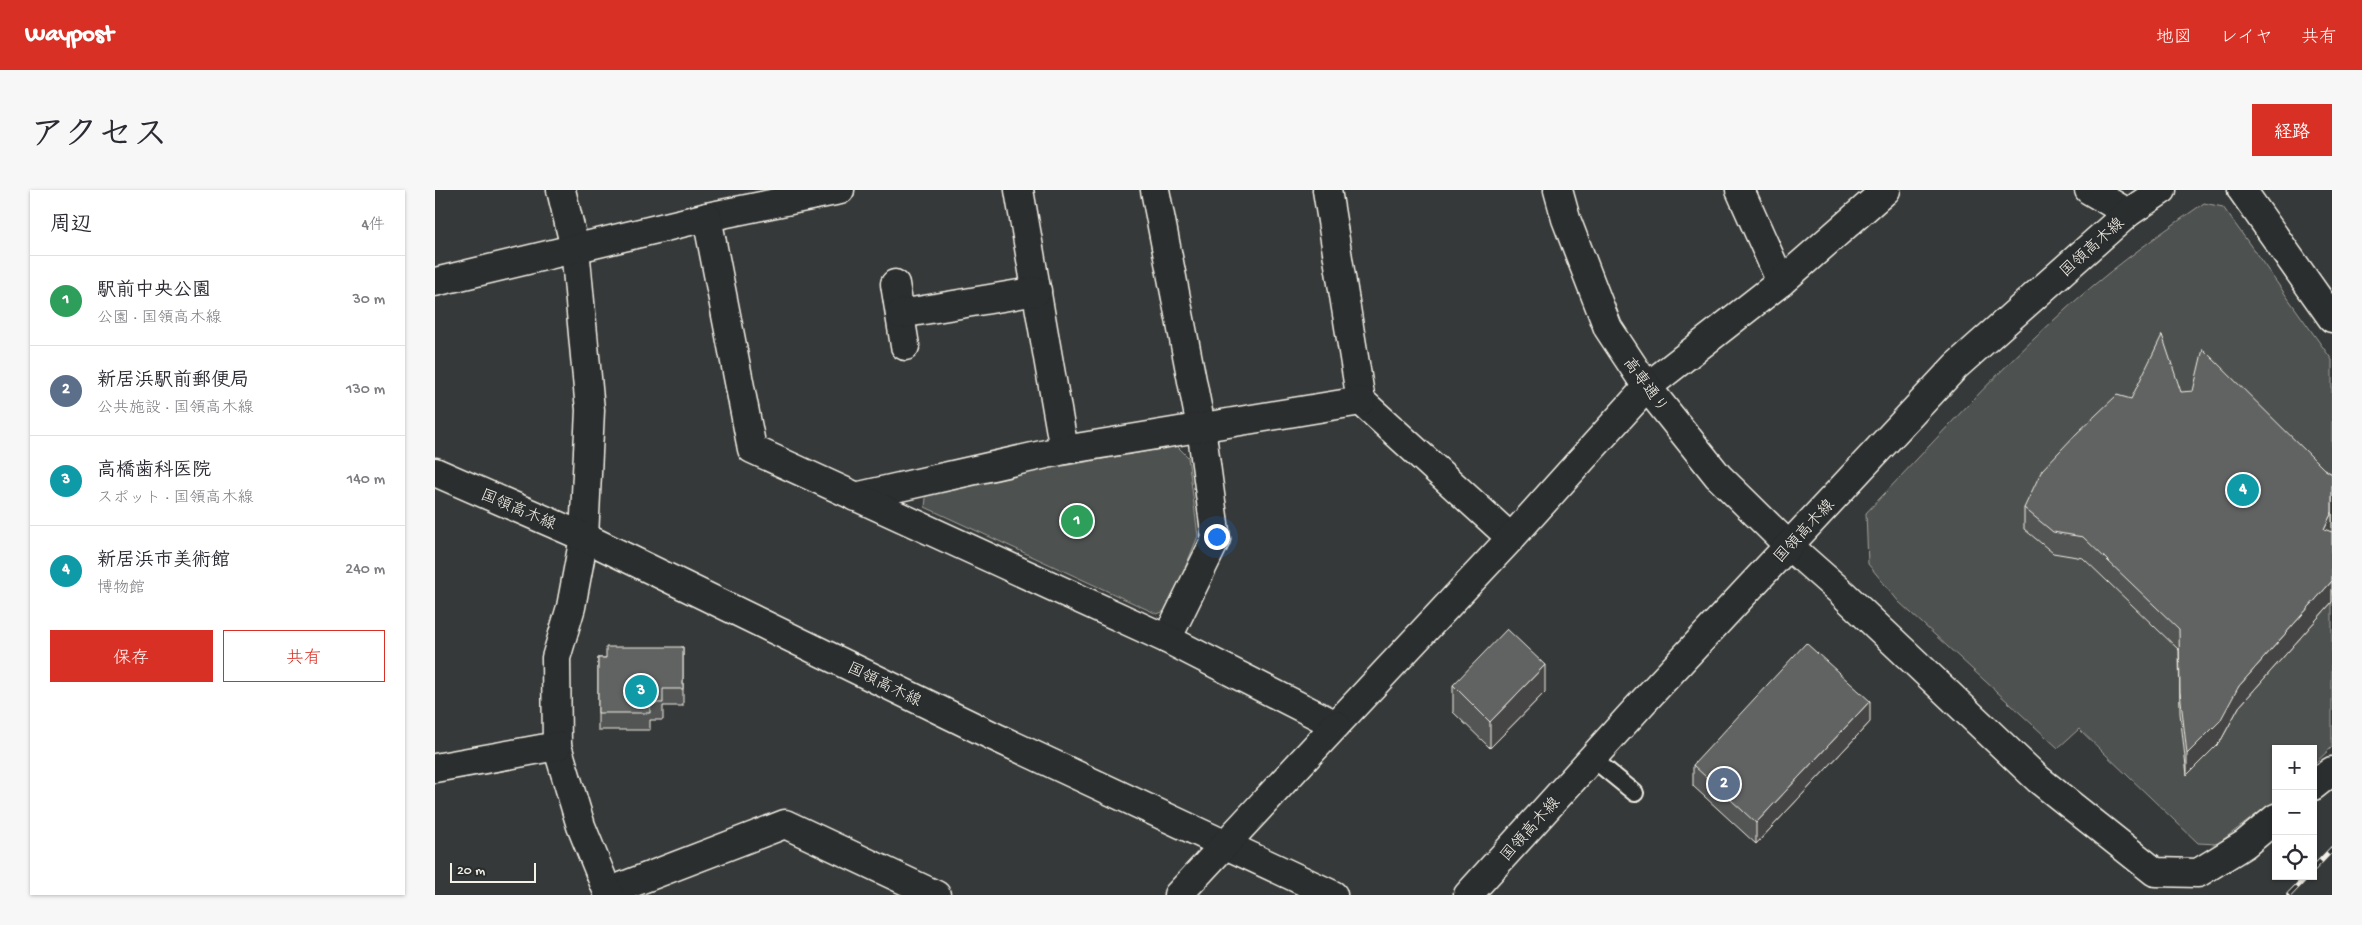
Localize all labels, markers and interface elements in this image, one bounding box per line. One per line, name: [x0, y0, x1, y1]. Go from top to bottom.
text: Waypost: [25, 21, 113, 50]
text: 地図: [2156, 28, 2192, 49]
text: レイヤ: [2220, 28, 2273, 49]
text: 共有: [2301, 28, 2337, 49]
button: 経路: [2252, 104, 2332, 156]
text: アクセス: [30, 117, 168, 158]
street label: 国領高木線: [2056, 213, 2129, 282]
text: 周辺: [50, 214, 92, 239]
text: 4件: [361, 217, 385, 236]
text: 駅前中央公園: [97, 280, 211, 303]
text: 1: [63, 291, 69, 310]
text: 30 m: [352, 291, 385, 310]
text: 公園 · 国領高木線: [97, 310, 222, 329]
street label: 高専通り: [1618, 353, 1672, 418]
text: 新居浜駅前郵便局: [97, 370, 249, 393]
text: 2: [62, 381, 70, 400]
text: 130 m: [346, 381, 385, 400]
text: 公共施設 · 国領高木線: [97, 400, 254, 419]
text: 高橋歯科医院: [97, 460, 211, 483]
text: 3: [62, 471, 70, 490]
text: 140 m: [347, 471, 385, 490]
pin: 4: [2227, 471, 2259, 509]
street label: 国領高木線: [477, 485, 559, 536]
text: スポット · 国領高木線: [97, 490, 254, 509]
street label: 国領高木線: [1770, 495, 1840, 568]
pin: 1: [1061, 502, 1093, 540]
your location: [1204, 524, 1230, 550]
text: 新居浜市美術館: [97, 550, 230, 573]
text: 4: [62, 561, 70, 580]
text: 240 m: [345, 561, 385, 580]
text: 博物館: [97, 580, 145, 599]
button: 保存: [50, 630, 213, 682]
button: 共有: [223, 630, 385, 682]
street label: 国領高木線: [843, 658, 924, 712]
pin: 3: [625, 672, 657, 710]
map controls: [2272, 745, 2317, 880]
button: +: [2272, 745, 2317, 790]
pin: 2: [1708, 765, 1740, 803]
button: −: [2272, 790, 2317, 835]
street label: 国領高木線: [1496, 793, 1565, 866]
button: locate: [2272, 835, 2317, 880]
scale bar: [450, 860, 536, 883]
text: 20 m: [457, 863, 485, 880]

